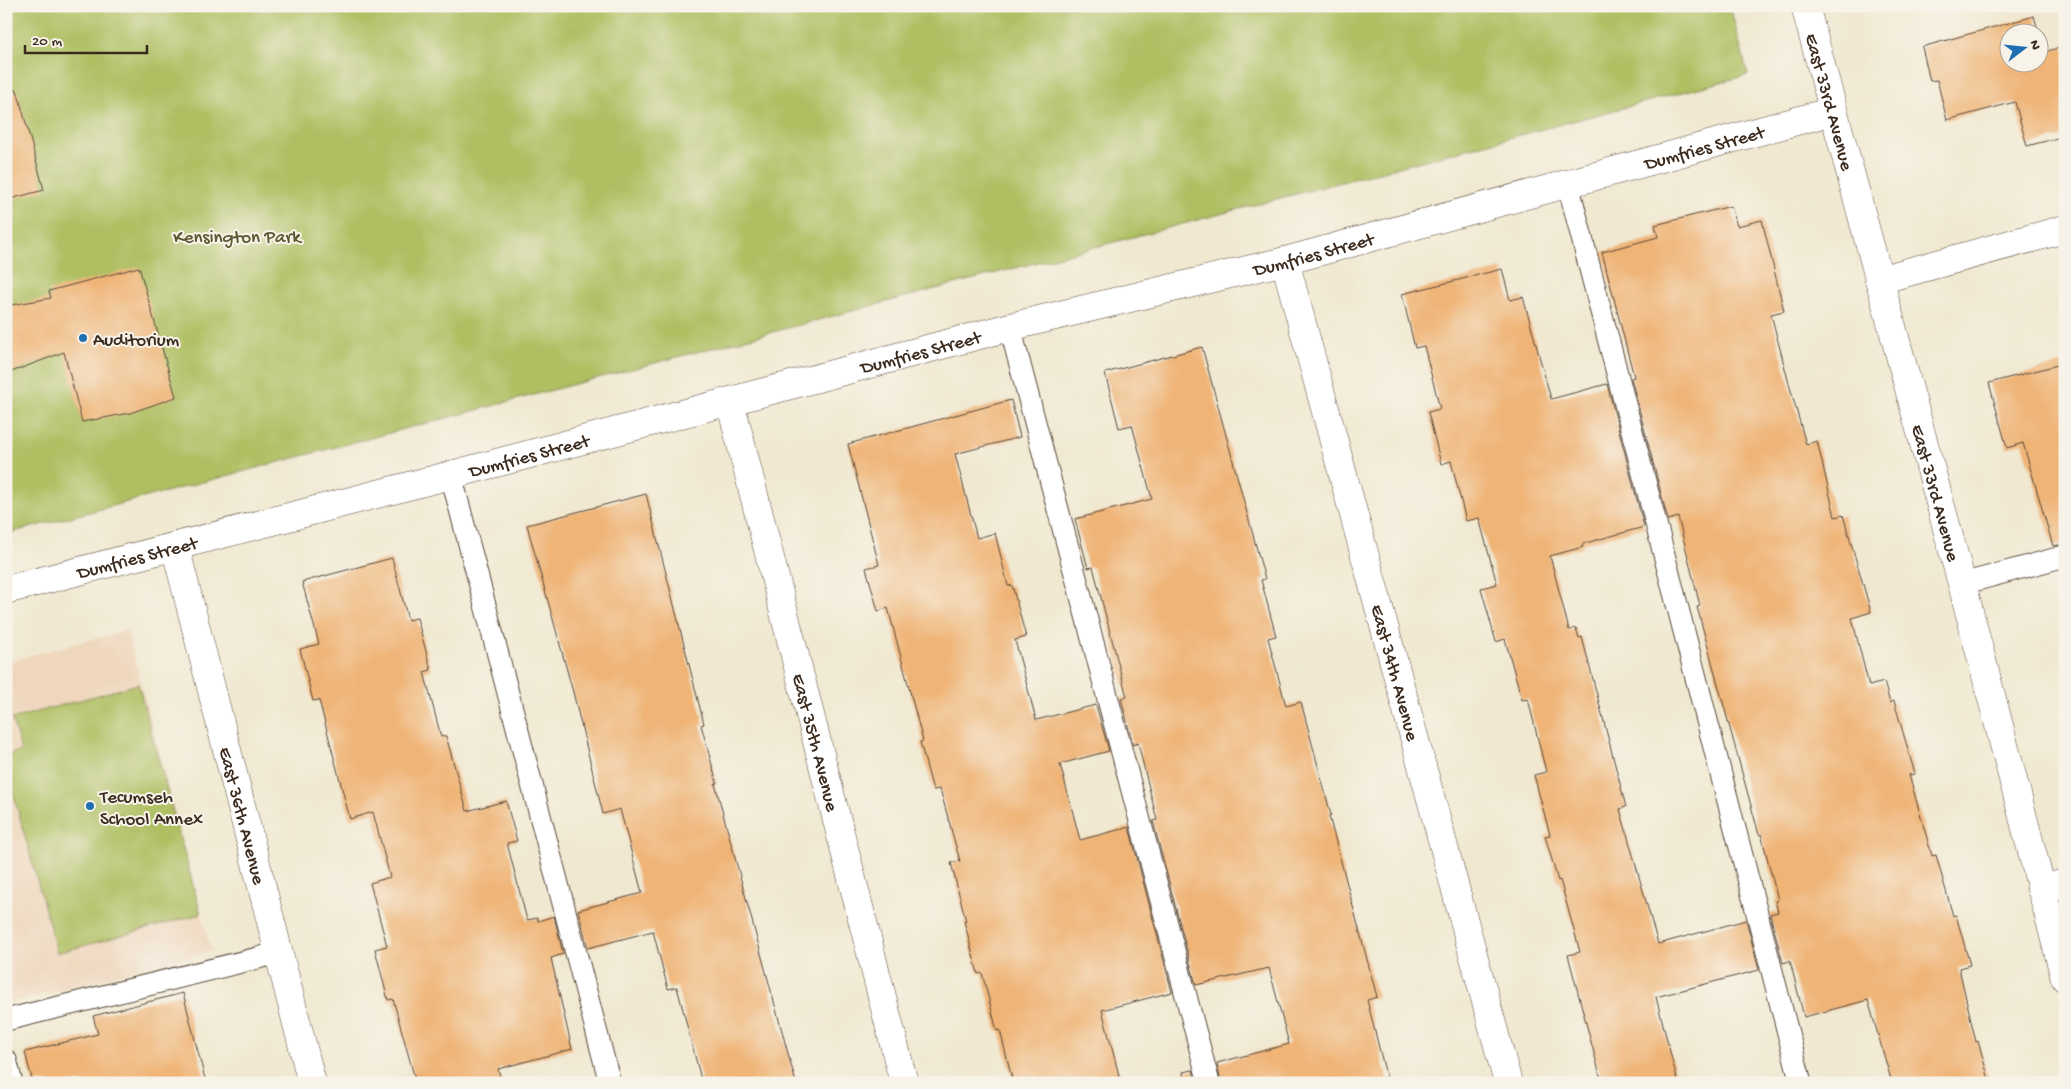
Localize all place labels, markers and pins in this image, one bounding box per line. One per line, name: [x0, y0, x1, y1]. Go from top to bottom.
place label: Auditorium: [93, 330, 180, 353]
marker: Auditorium: [77, 332, 89, 344]
place label: Tecumseh School Annex: [99, 787, 203, 832]
marker: Tecumseh School Annex: [84, 800, 96, 812]

